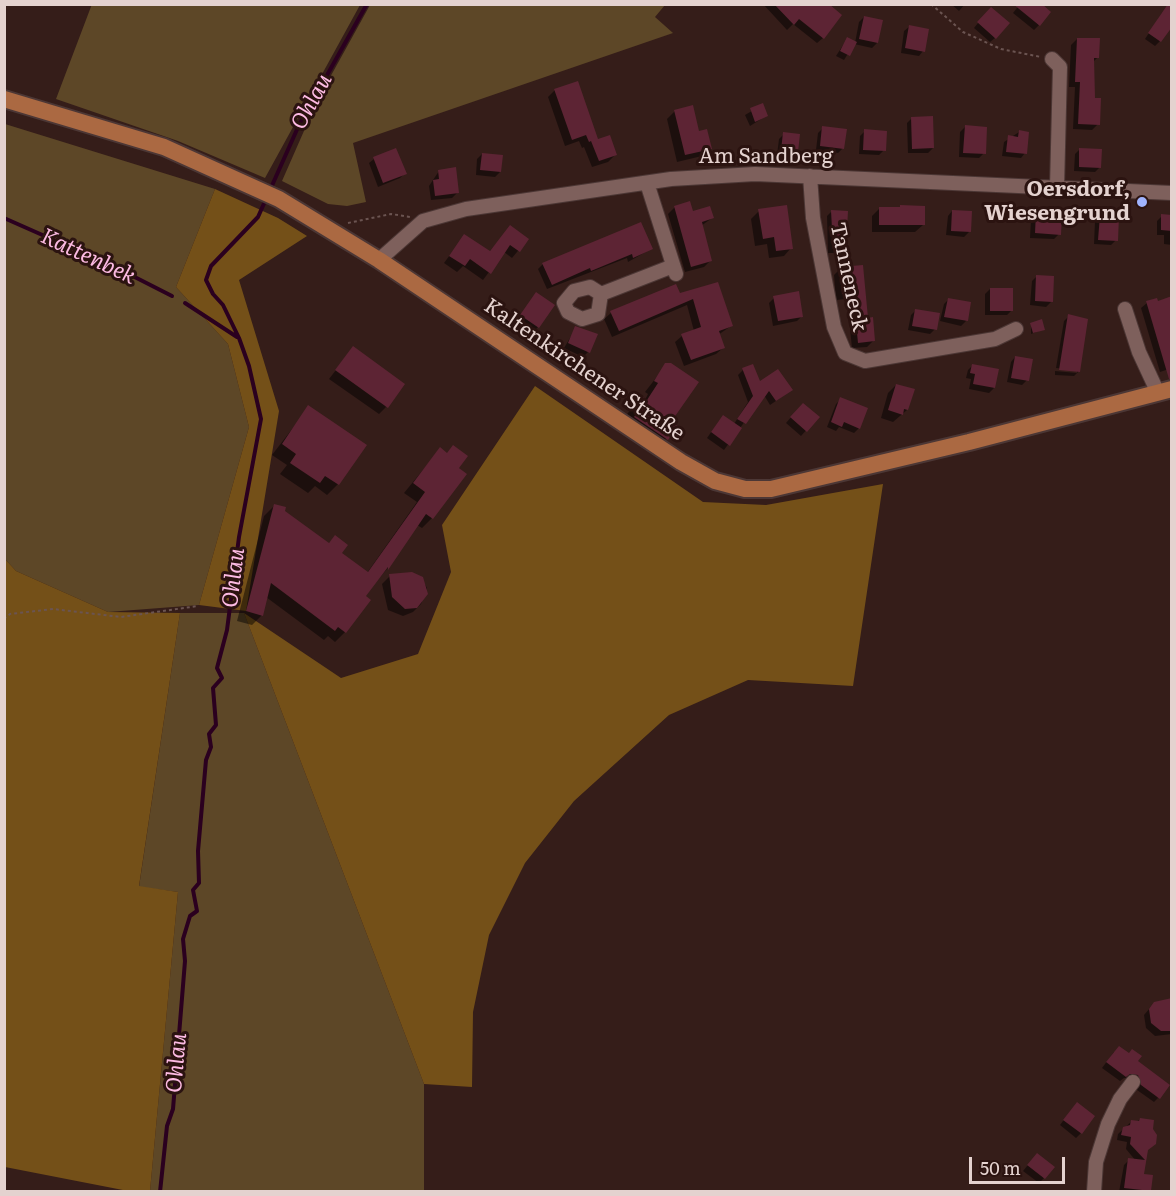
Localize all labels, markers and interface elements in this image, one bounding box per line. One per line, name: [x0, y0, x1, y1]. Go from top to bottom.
water label: Ohlau: [286, 69, 338, 135]
street label: Am Sandberg: [699, 144, 833, 170]
place label: Oersdorf, Wiesengrund: [984, 177, 1130, 227]
marker: Oersdorf, Wiesengrund: [1135, 195, 1149, 209]
street label: Tanneneck: [824, 220, 872, 334]
water label: Kattenbek: [36, 224, 140, 290]
street label: Kaltenkirchener Straße: [479, 293, 689, 447]
water label: Ohlau: [217, 547, 251, 609]
water label: Ohlau: [161, 1032, 193, 1094]
scale bar: [972, 1145, 1068, 1183]
text: 50 m: [980, 1154, 1021, 1181]

